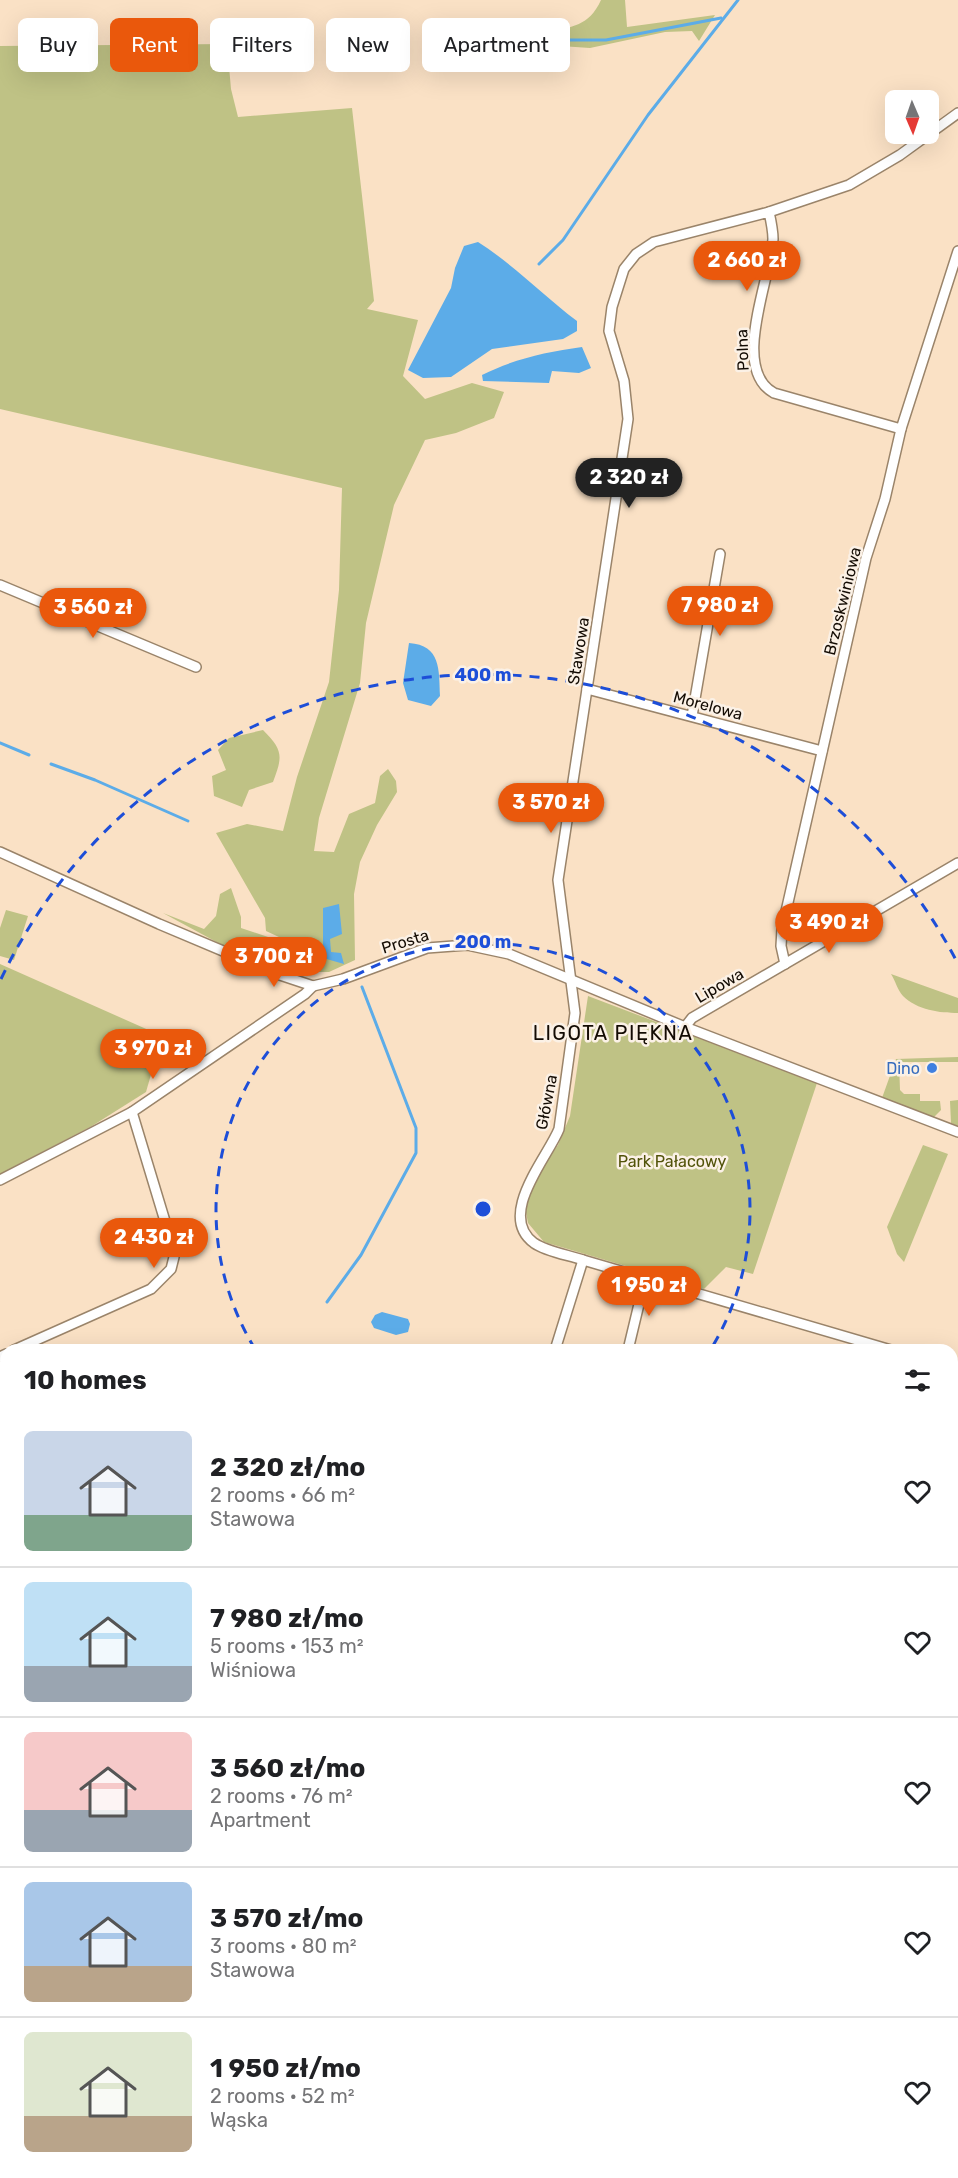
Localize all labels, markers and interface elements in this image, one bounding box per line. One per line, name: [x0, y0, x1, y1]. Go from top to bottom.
chip: Buy: [18, 18, 98, 72]
chip: Rent: [110, 18, 198, 72]
chip: Filters: [210, 18, 314, 72]
chip: New: [326, 18, 410, 72]
chip: Apartment: [422, 18, 570, 72]
north arrow: [885, 90, 939, 144]
map controls: [885, 90, 939, 144]
pin: 2 660 zł: [685, 241, 809, 292]
text: 2 660 zł: [707, 248, 787, 272]
street label: Polna: [732, 329, 753, 371]
pin: 2 320 zł: [567, 458, 691, 509]
text: 2 320 zł: [589, 465, 669, 489]
street label: Brzoskwiniowa: [820, 545, 865, 657]
pin: 7 980 zł: [658, 586, 782, 637]
pin: 3 560 zł: [31, 588, 155, 639]
text: 7 980 zł: [681, 593, 759, 617]
text: 3 560 zł: [53, 595, 133, 619]
street label: Stawowa: [564, 616, 593, 686]
text: 400 m: [454, 664, 512, 686]
street label: Morelowa: [671, 687, 745, 724]
pin: 3 570 zł: [489, 783, 613, 834]
text: 3 570 zł: [512, 790, 590, 814]
pin: 3 490 zł: [767, 903, 891, 954]
text: 3 490 zł: [789, 910, 869, 934]
street label: Prosta: [379, 925, 431, 958]
text: 200 m: [455, 931, 511, 953]
pin: 3 700 zł: [212, 937, 336, 988]
text: 3 700 zł: [235, 944, 313, 968]
street label: Lipowa: [692, 964, 747, 1007]
district label: LIGOTA PIĘKNA: [533, 1021, 693, 1045]
pin: 3 970 zł: [91, 1029, 215, 1080]
text: 3 970 zł: [114, 1036, 192, 1060]
place label: Dino: [886, 1059, 920, 1078]
marker: Dino: [925, 1061, 939, 1075]
street label: Główna: [532, 1073, 561, 1131]
park label: Park Pałacowy: [618, 1152, 727, 1171]
centre of rings: [473, 1199, 493, 1219]
pin: 2 430 zł: [92, 1218, 216, 1269]
text: 2 430 zł: [114, 1225, 194, 1249]
pin: 1 950 zł: [587, 1266, 711, 1317]
text: 1 950 zł: [611, 1273, 687, 1297]
icon: filters: [901, 1364, 934, 1397]
text: 10 homes: [24, 1365, 147, 1396]
text: 2 320 zł/mo: [210, 1452, 365, 1483]
icon: home: [72, 1455, 144, 1527]
icon: heart: [901, 1475, 934, 1508]
text: 2 rooms · 66 m²: [210, 1483, 355, 1507]
text: Stawowa: [210, 1507, 295, 1531]
text: 7 980 zł/mo: [210, 1603, 364, 1634]
icon: home: [72, 1606, 144, 1678]
icon: heart: [901, 1626, 934, 1659]
text: 5 rooms · 153 m²: [210, 1634, 364, 1658]
text: Wiśniowa: [210, 1658, 296, 1682]
text: 3 560 zł/mo: [210, 1753, 365, 1784]
icon: home: [72, 1756, 144, 1828]
icon: heart: [901, 1776, 934, 1809]
text: 2 rooms · 76 m²: [210, 1784, 353, 1808]
text: Apartment: [210, 1808, 311, 1832]
text: 3 570 zł/mo: [210, 1903, 363, 1934]
icon: home: [72, 1906, 144, 1978]
icon: heart: [901, 1926, 934, 1959]
text: 3 rooms · 80 m²: [210, 1934, 357, 1958]
text: Stawowa: [210, 1958, 295, 1982]
text: 1 950 zł/mo: [210, 2053, 361, 2084]
icon: home: [72, 2056, 144, 2128]
icon: heart: [901, 2076, 934, 2109]
text: 2 rooms · 52 m²: [210, 2084, 355, 2108]
text: Wąska: [210, 2108, 268, 2132]

